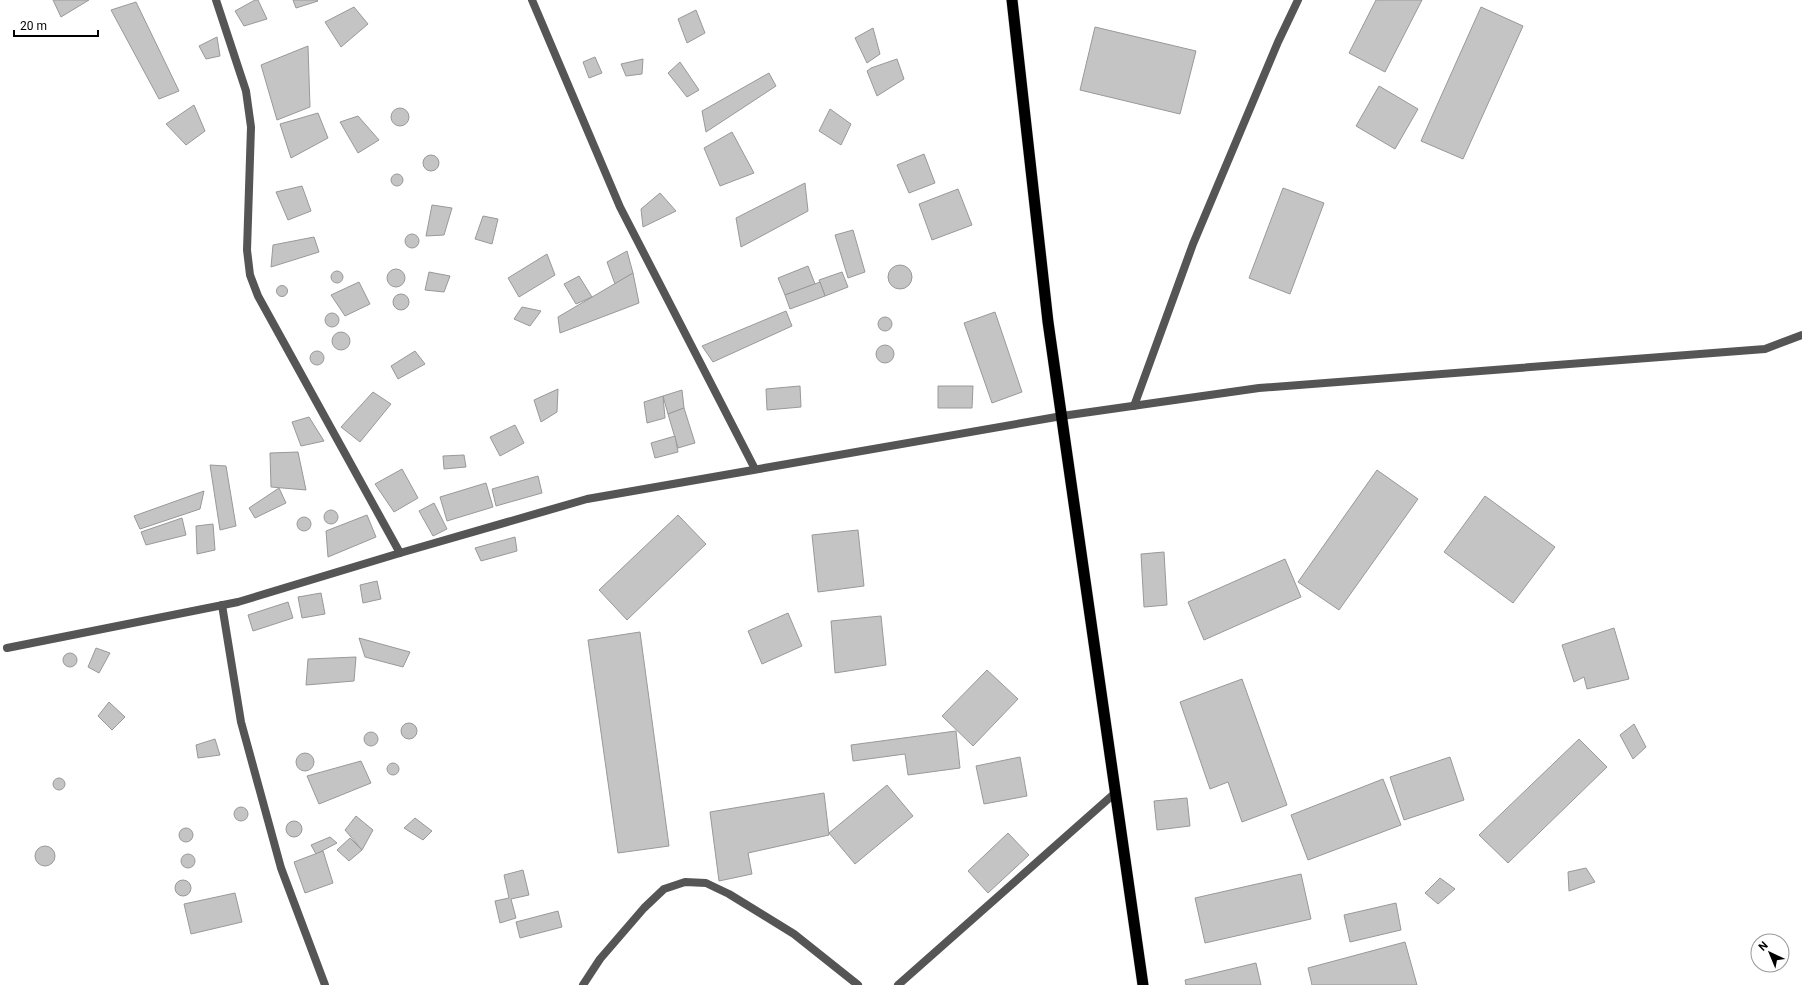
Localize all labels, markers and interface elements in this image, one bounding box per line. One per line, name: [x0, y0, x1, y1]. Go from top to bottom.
scale bar: [14, 12, 98, 38]
text: 20 m: [20, 19, 47, 33]
north arrow: [1750, 933, 1790, 973]
text: N: [1756, 939, 1771, 954]

